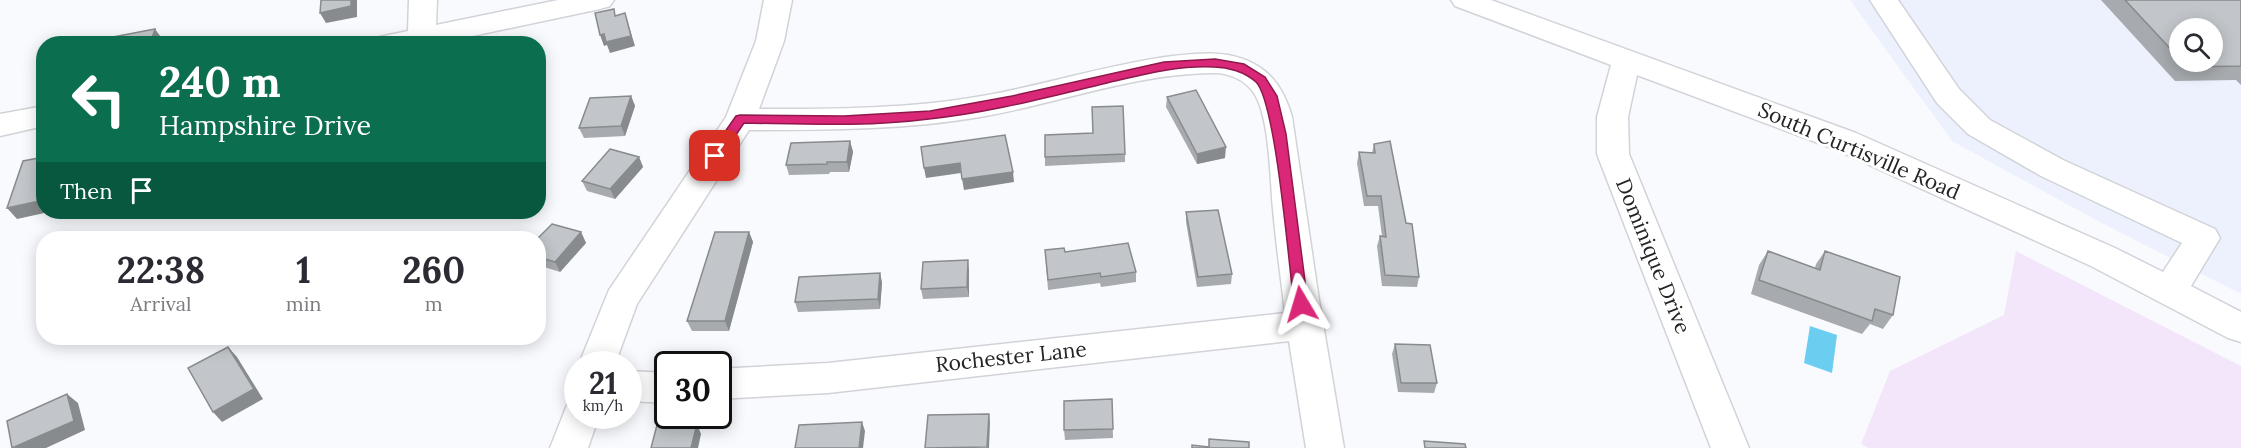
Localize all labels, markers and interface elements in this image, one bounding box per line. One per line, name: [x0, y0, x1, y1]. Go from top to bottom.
map controls: [2169, 18, 2223, 72]
button: search: [2169, 18, 2223, 72]
text: 240 m: [159, 55, 281, 109]
icon: left: [60, 60, 138, 138]
street label: South Curtisville Road: [1754, 96, 1964, 205]
text: Hampshire Drive: [159, 108, 371, 142]
pin: [689, 130, 740, 181]
icon: arrive: [698, 139, 731, 172]
icon: arrive: [125, 174, 158, 207]
street label: Dominique Drive: [1610, 174, 1697, 338]
text: Then: [60, 177, 113, 205]
text: 22:38: [117, 247, 205, 293]
text: 1: [296, 247, 311, 293]
text: 260: [402, 247, 465, 293]
position arrow: [1269, 272, 1333, 336]
text: Arrival: [130, 291, 191, 316]
text: min: [286, 291, 321, 316]
text: m: [425, 291, 443, 316]
street label: Rochester Lane: [934, 335, 1088, 378]
speed limit sign: 30: [654, 351, 732, 429]
text: 21: [589, 364, 617, 402]
text: km/h: [583, 396, 623, 415]

